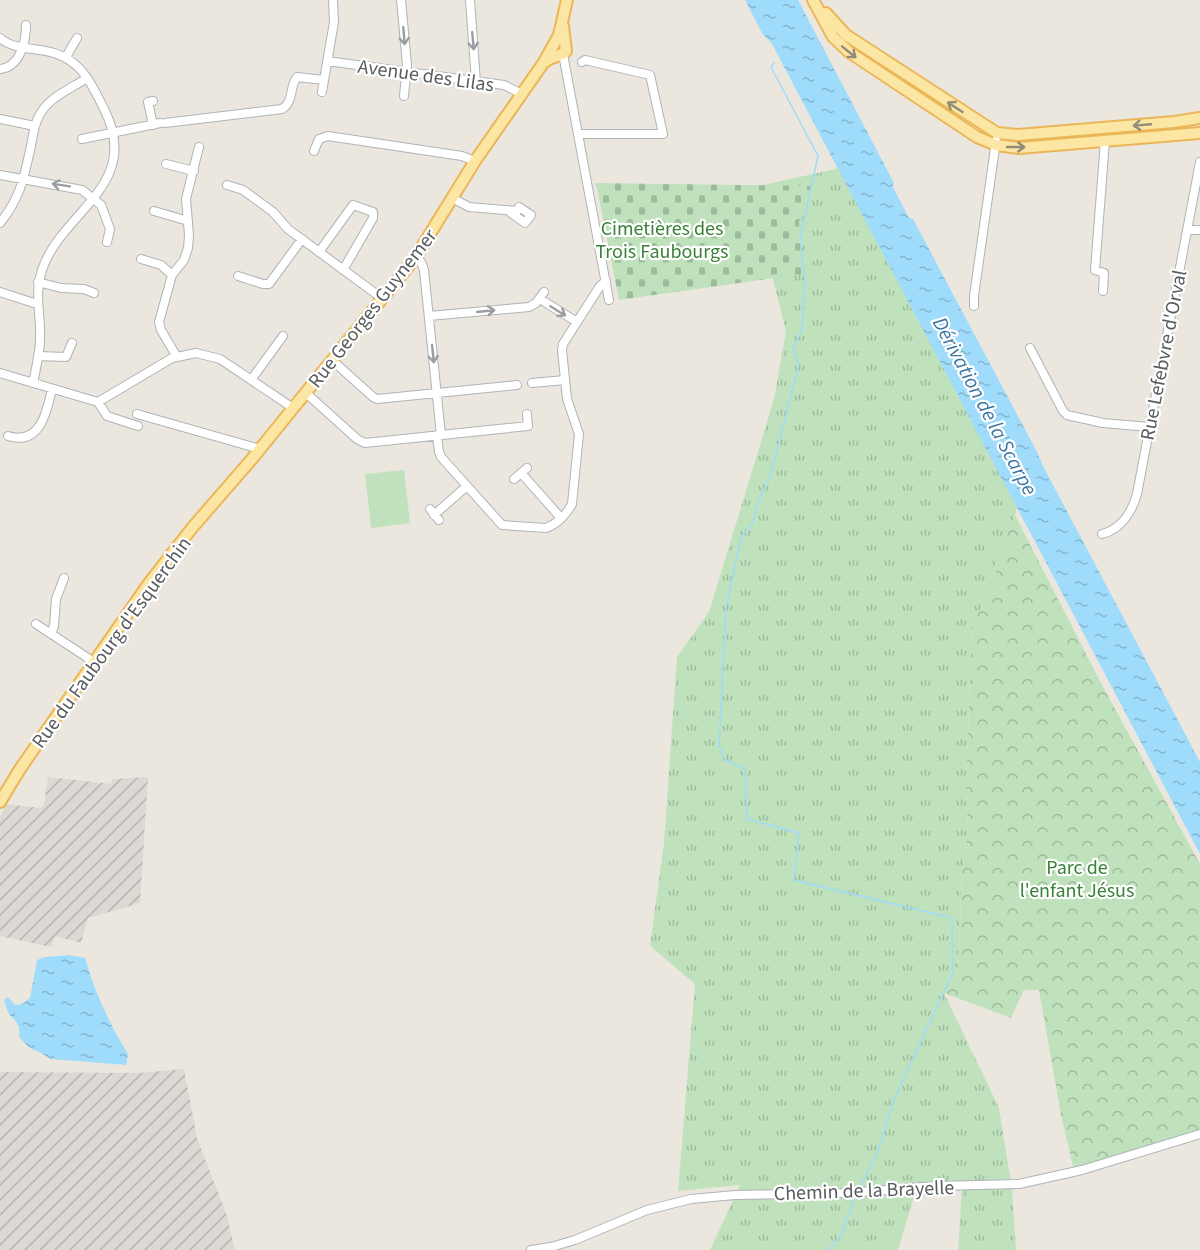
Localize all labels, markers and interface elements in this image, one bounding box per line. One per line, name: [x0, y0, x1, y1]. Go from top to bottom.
one-way arrow: [399, 26, 410, 45]
one-way arrow: [468, 30, 479, 50]
one-way arrow: [841, 45, 856, 59]
street label: Avenue des Lilas: [356, 53, 496, 99]
one-way arrow: [947, 101, 964, 113]
one-way arrow: [1133, 120, 1152, 131]
one-way arrow: [1006, 141, 1026, 153]
one-way arrow: [51, 180, 71, 191]
park label: Cimetières des Trois Faubourgs: [596, 215, 728, 266]
street label: Rue Georges Guynemer: [302, 223, 444, 394]
street label: Rue Lefebvre d'Orval: [1134, 268, 1194, 443]
one-way arrow: [475, 305, 495, 316]
one-way arrow: [549, 305, 566, 317]
water label: Dérivation de la Scarpe: [925, 311, 1045, 501]
one-way arrow: [428, 344, 439, 364]
street label: Rue du Faubourg d'Esquerchin: [25, 531, 198, 754]
park label: Parc de l'enfant Jésus: [1020, 854, 1134, 905]
street label: Chemin de la Brayelle: [773, 1174, 955, 1208]

